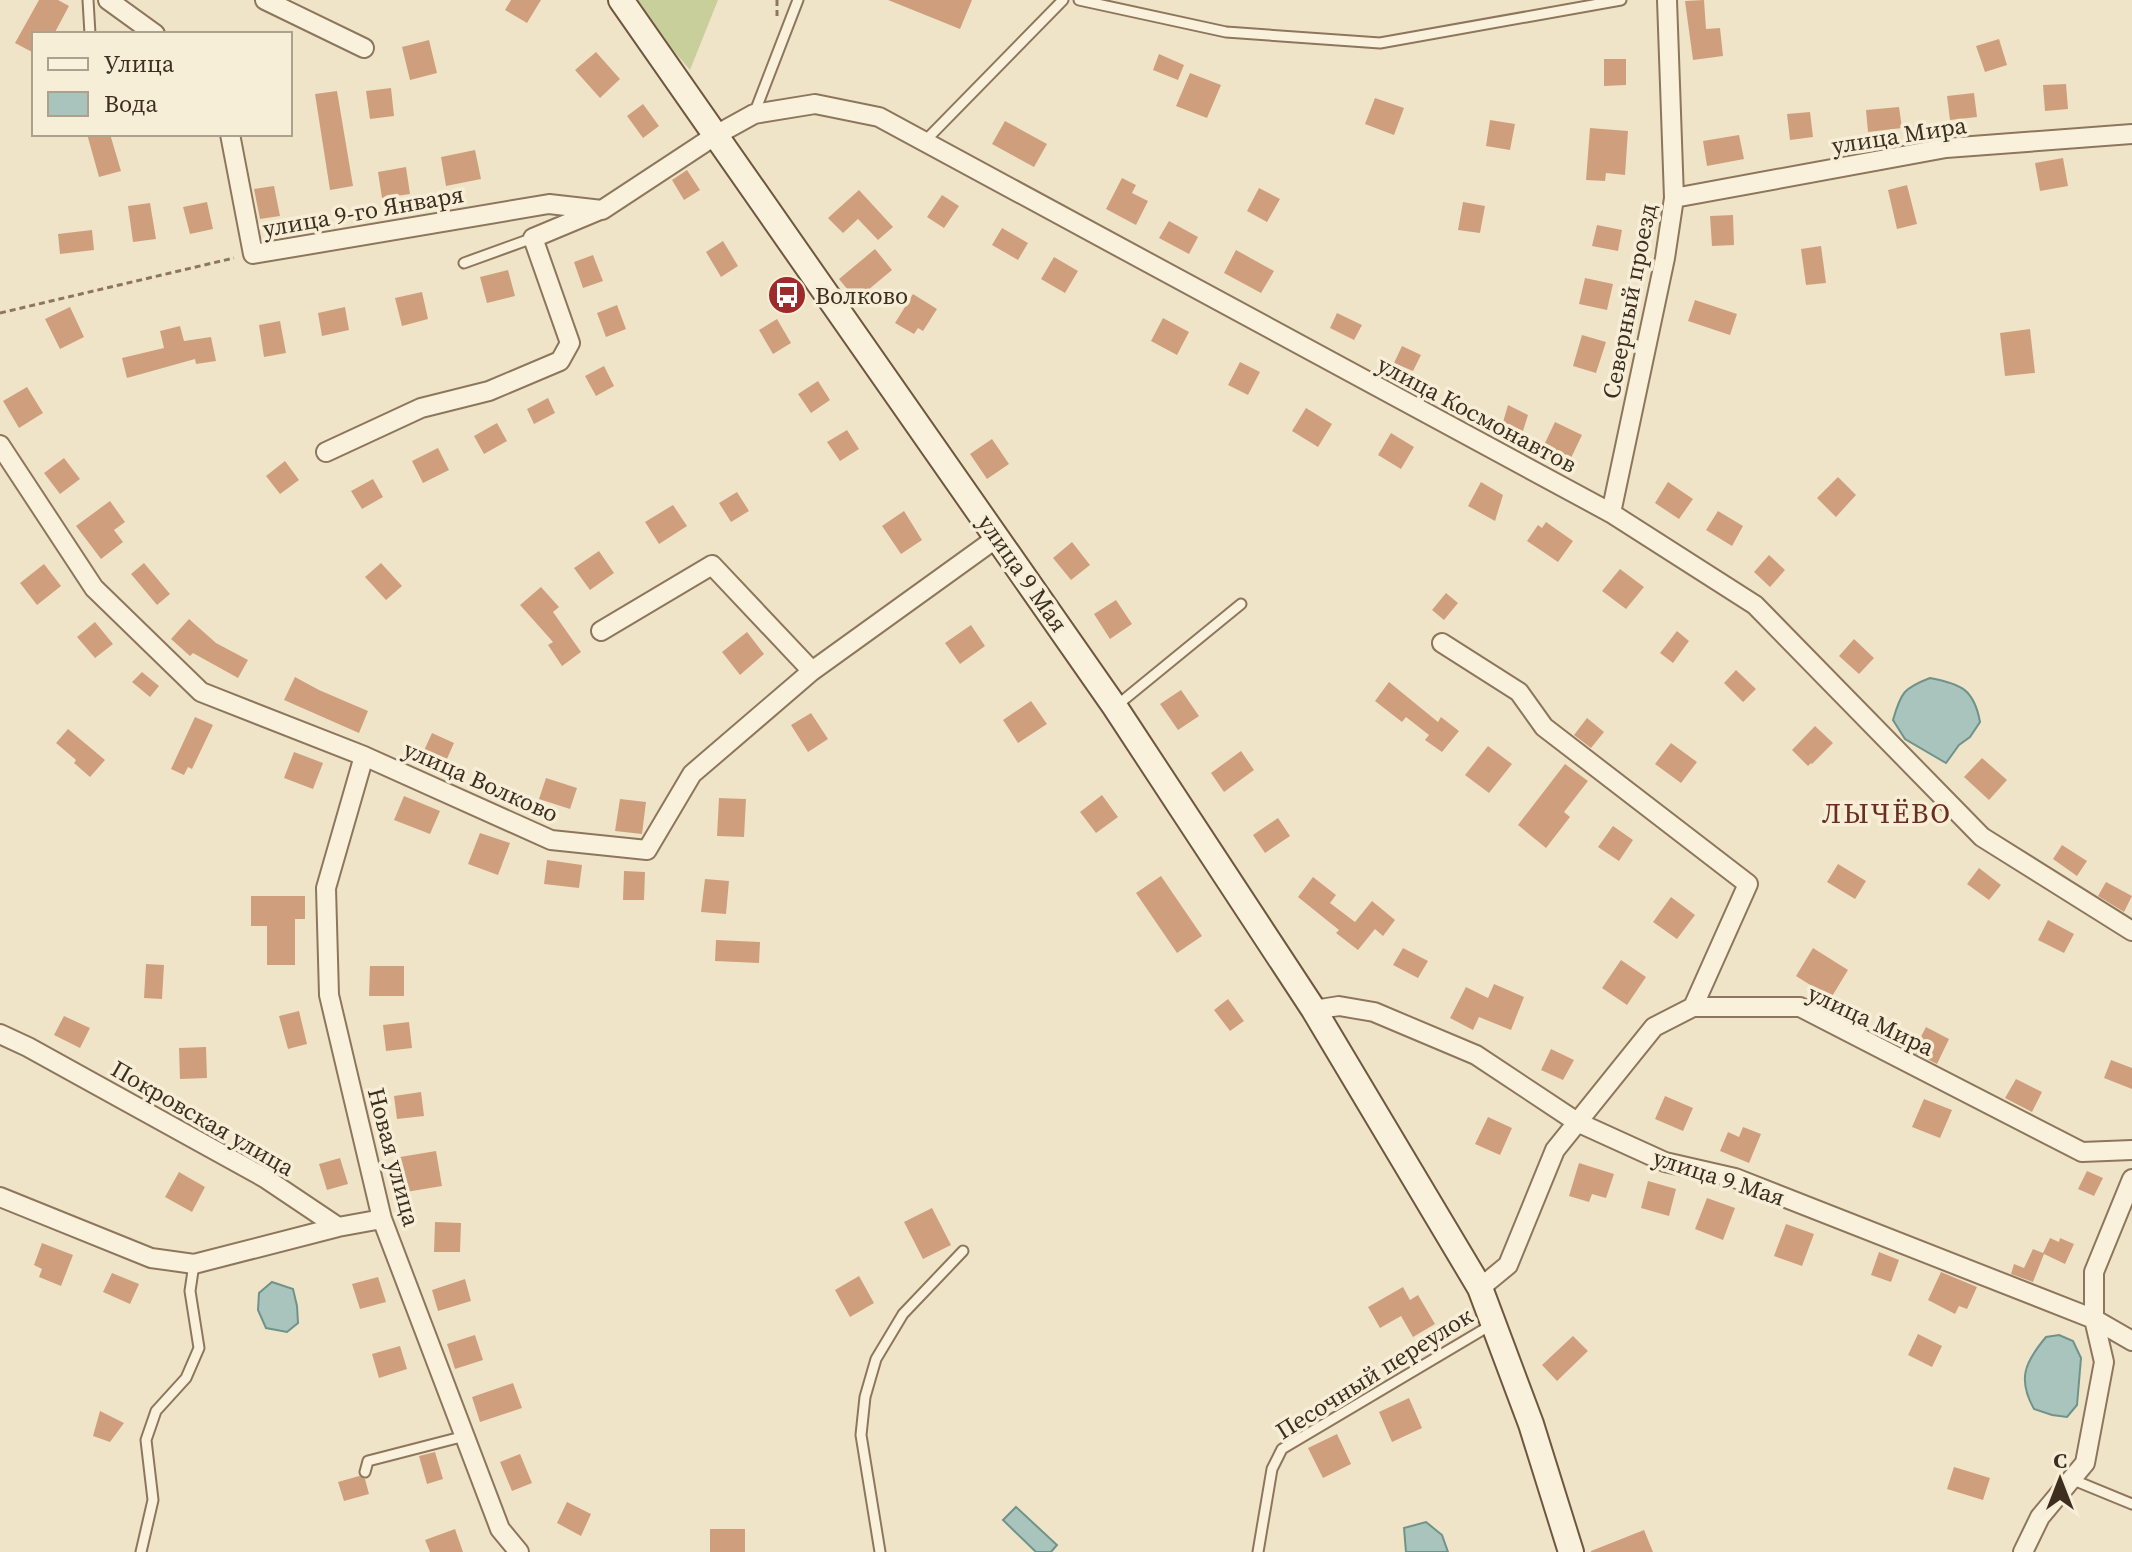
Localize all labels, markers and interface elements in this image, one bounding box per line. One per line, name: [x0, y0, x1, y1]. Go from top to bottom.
legend: [32, 32, 292, 136]
text: Улица: [104, 47, 175, 80]
text: Вода: [104, 87, 158, 120]
street label: улица Мира: [1829, 108, 1970, 162]
street label: улица 9-го Января: [260, 177, 466, 245]
street label: Северный проезд: [1594, 201, 1664, 401]
bus stop icon: Волково: [766, 274, 808, 316]
place label: Волково: [815, 279, 908, 312]
street label: улица Космонавтов: [1371, 347, 1583, 481]
street label: улица 9 Мая: [970, 507, 1076, 639]
street label: улица Волково: [398, 732, 564, 830]
district label: ЛЫЧЁВО: [1822, 794, 1952, 832]
street label: улица Мира: [1802, 976, 1940, 1064]
street label: Покровская улица: [105, 1052, 301, 1184]
street label: Новая улица: [360, 1084, 429, 1231]
street label: улица 9 Мая: [1649, 1140, 1789, 1214]
street label: Песочный переулок: [1269, 1299, 1479, 1447]
north arrow: [2020, 1440, 2100, 1520]
text: С: [2053, 1445, 2067, 1475]

